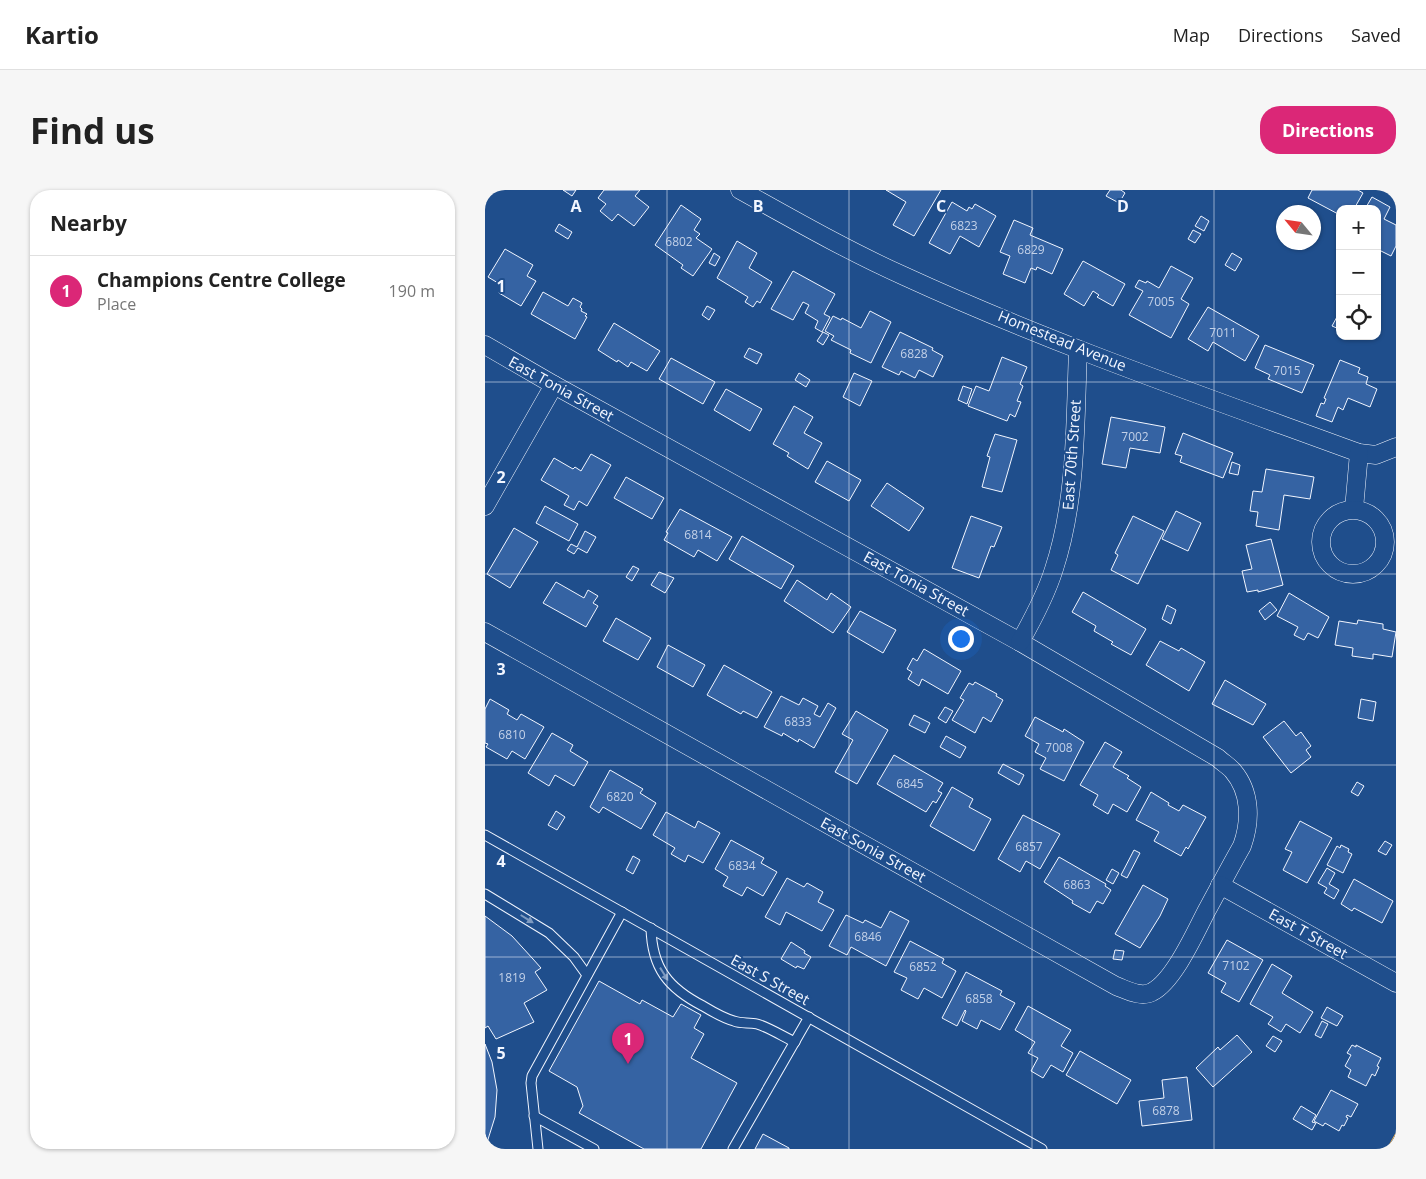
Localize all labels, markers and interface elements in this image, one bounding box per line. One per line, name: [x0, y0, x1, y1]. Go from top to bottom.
text: Kartio: [25, 18, 99, 51]
text: Map: [1173, 23, 1210, 47]
text: Directions: [1238, 23, 1323, 47]
text: Saved: [1351, 23, 1401, 47]
button: Directions: [1260, 106, 1396, 154]
text: Find us: [30, 107, 155, 154]
text: A: [570, 195, 582, 217]
text: B: [753, 195, 763, 217]
text: C: [936, 195, 946, 217]
text: D: [1117, 195, 1129, 217]
north arrow: [1276, 205, 1321, 250]
map controls: [1336, 205, 1381, 340]
button: +: [1336, 205, 1381, 250]
text: Nearby: [50, 209, 127, 237]
house number: 6823: [950, 217, 978, 234]
house number: 6802: [665, 233, 693, 250]
house number: 6829: [1017, 241, 1045, 258]
button: −: [1336, 250, 1381, 295]
text: Champions Centre College: [97, 267, 346, 293]
text: 1: [496, 275, 506, 297]
text: 1: [61, 280, 71, 302]
text: 190 m: [389, 280, 435, 302]
text: Place: [97, 293, 136, 315]
house number: 7005: [1147, 293, 1175, 310]
button: locate: [1336, 295, 1381, 340]
street label: Homestead Avenue: [995, 305, 1130, 375]
house number: 7011: [1209, 324, 1237, 341]
house number: 6828: [900, 345, 928, 362]
street label: East Tonia Street: [505, 351, 618, 425]
house number: 7015: [1273, 362, 1301, 379]
street label: East 70th Street: [1057, 399, 1085, 511]
house number: 7002: [1121, 428, 1149, 445]
text: 2: [496, 466, 506, 488]
house number: 6814: [684, 526, 712, 543]
street label: East Tonia Street: [860, 546, 973, 620]
your location: [948, 626, 974, 652]
text: 3: [496, 658, 506, 680]
house number: 6833: [784, 713, 812, 730]
house number: 6810: [498, 726, 526, 743]
house number: 7008: [1045, 739, 1073, 756]
house number: 6845: [896, 775, 924, 792]
house number: 6820: [606, 788, 634, 805]
street label: East Sonia Street: [817, 812, 930, 886]
house number: 6857: [1015, 838, 1043, 855]
text: 4: [496, 850, 506, 872]
house number: 6834: [728, 857, 756, 874]
house number: 6863: [1063, 876, 1091, 893]
street label: East T Street: [1266, 903, 1351, 963]
one-way arrow: [520, 914, 533, 923]
house number: 6846: [854, 928, 882, 945]
street label: East S Street: [728, 949, 813, 1009]
house number: 7102: [1222, 957, 1250, 974]
house number: 6852: [909, 958, 937, 975]
one-way arrow: [659, 968, 668, 981]
house number: 1819: [498, 969, 526, 986]
house number: 6858: [965, 990, 993, 1007]
pin: 1: [612, 1023, 644, 1064]
text: 5: [496, 1042, 506, 1064]
house number: 6878: [1152, 1102, 1180, 1119]

